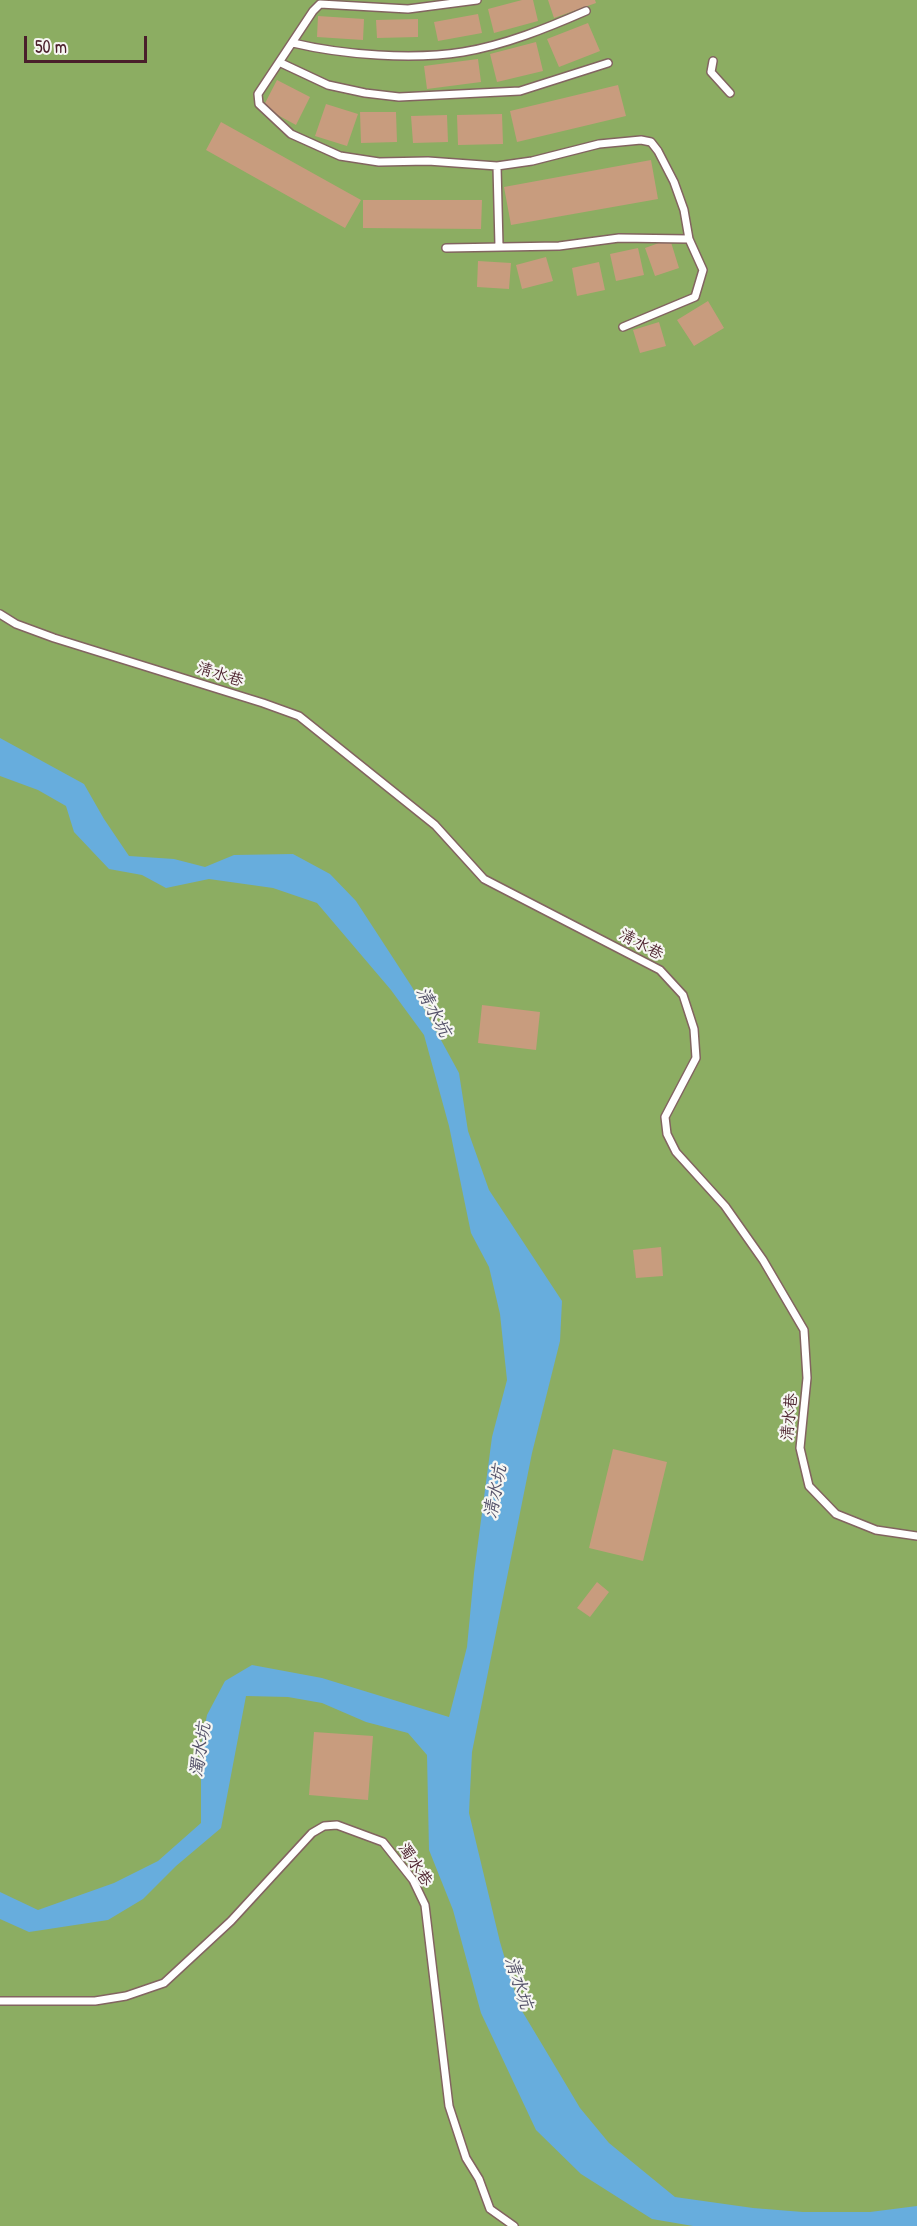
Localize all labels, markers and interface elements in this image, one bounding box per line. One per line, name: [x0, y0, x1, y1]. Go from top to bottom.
scale bar: [27, 24, 150, 62]
text: 50 m: [35, 34, 67, 59]
street label: 清水巷: [194, 659, 246, 691]
street label: 清水巷: [615, 925, 667, 965]
water label: 清水坑: [411, 983, 455, 1041]
street label: 清水巷: [778, 1392, 802, 1442]
water label: 清水坑: [480, 1463, 512, 1521]
water label: 濁水坑: [186, 1722, 216, 1778]
street label: 濁水巷: [394, 1840, 436, 1890]
water label: 清水坑: [499, 1954, 537, 2012]

